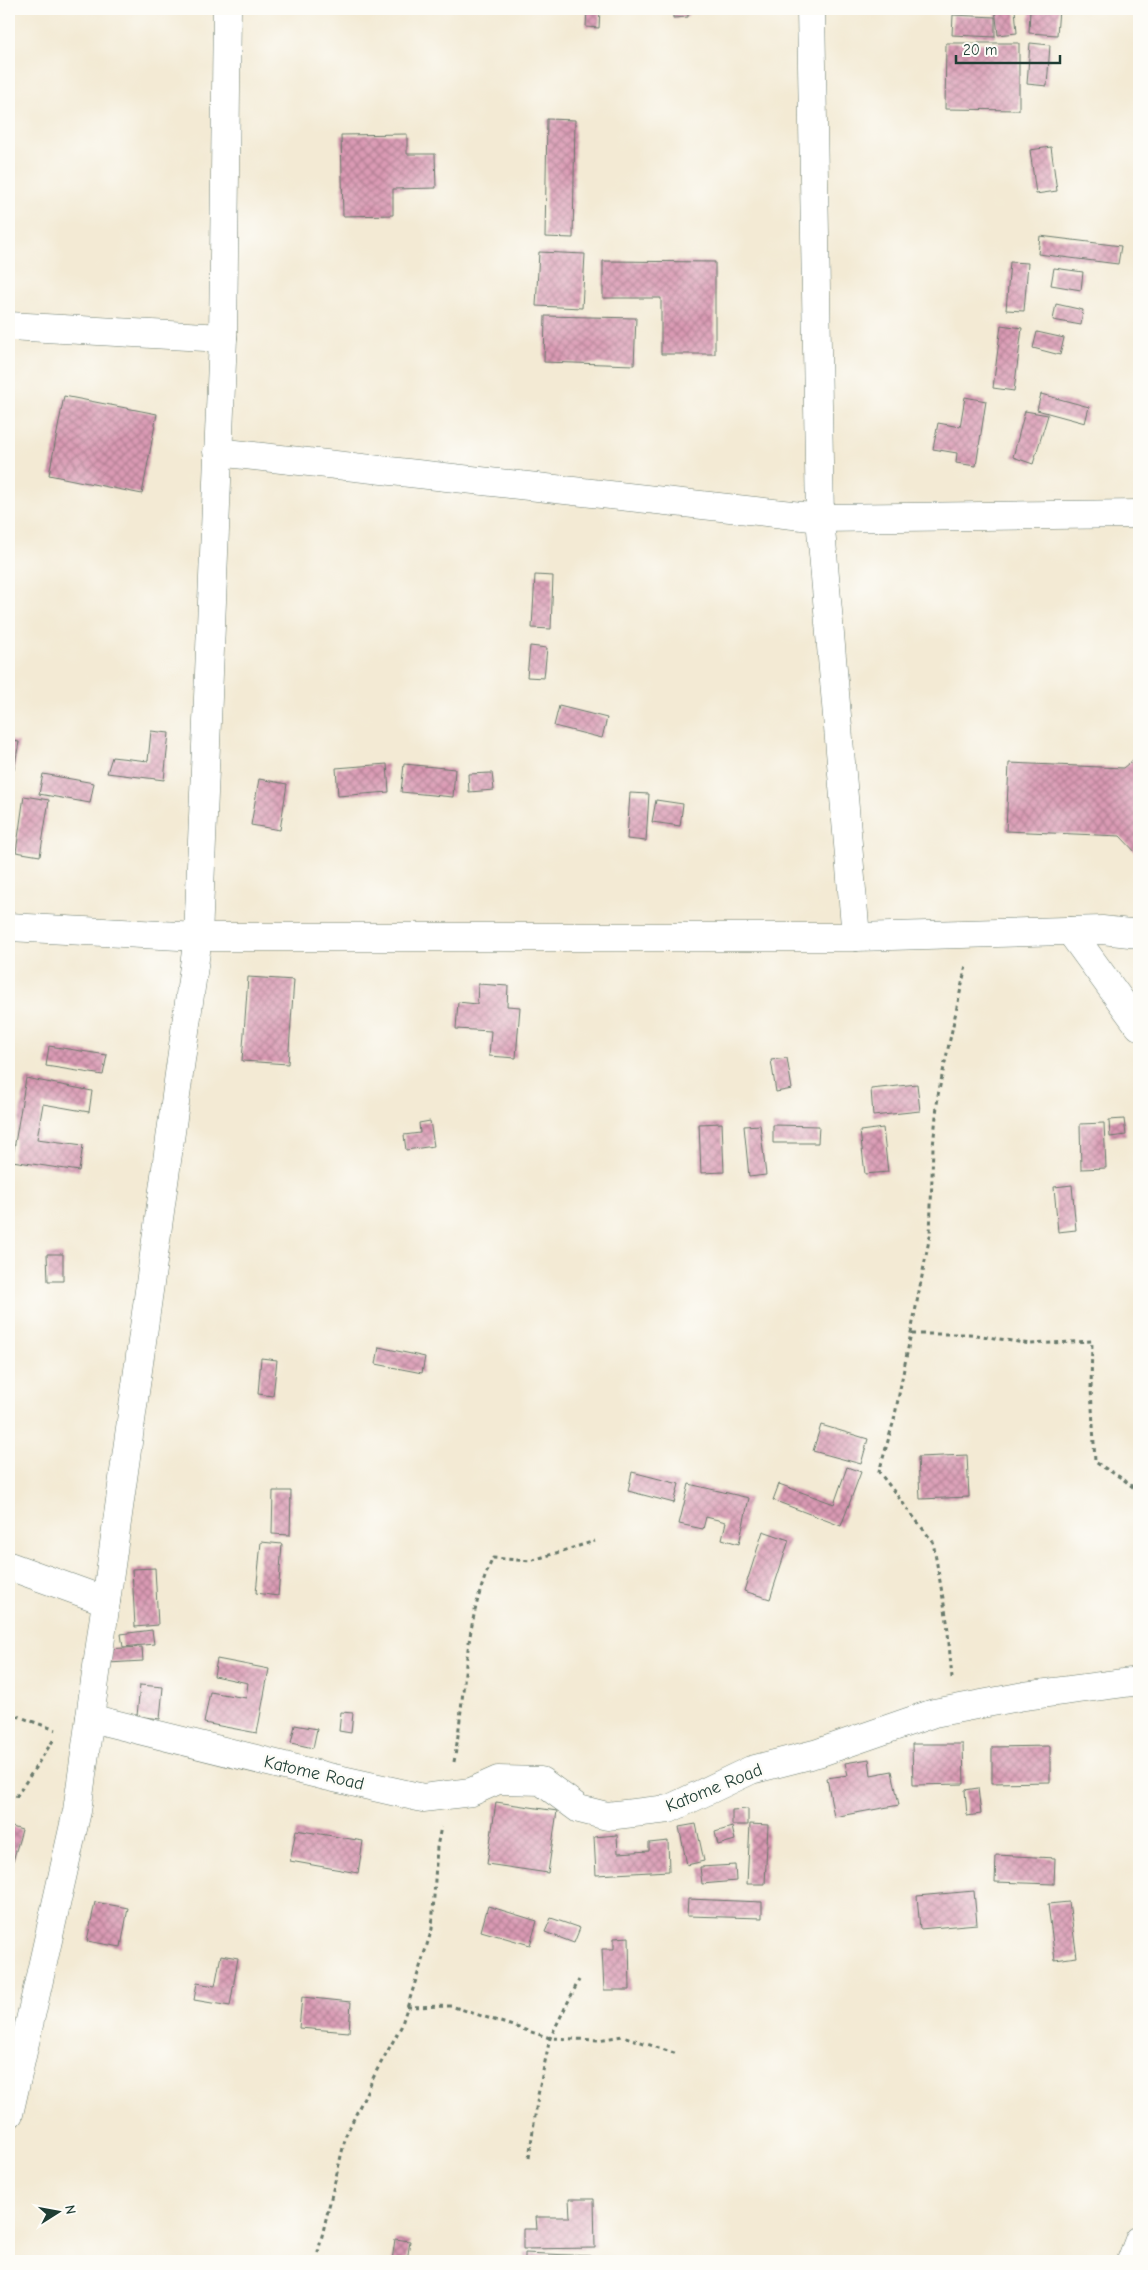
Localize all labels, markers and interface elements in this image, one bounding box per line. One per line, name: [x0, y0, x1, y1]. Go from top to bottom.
scale bar: [956, 32, 1059, 64]
text: 20 m: [963, 41, 997, 59]
street label: Katome Road: [262, 1751, 366, 1795]
street label: Katome Road: [663, 1759, 765, 1817]
north arrow: [32, 2188, 82, 2238]
text: N: [61, 2204, 79, 2216]

